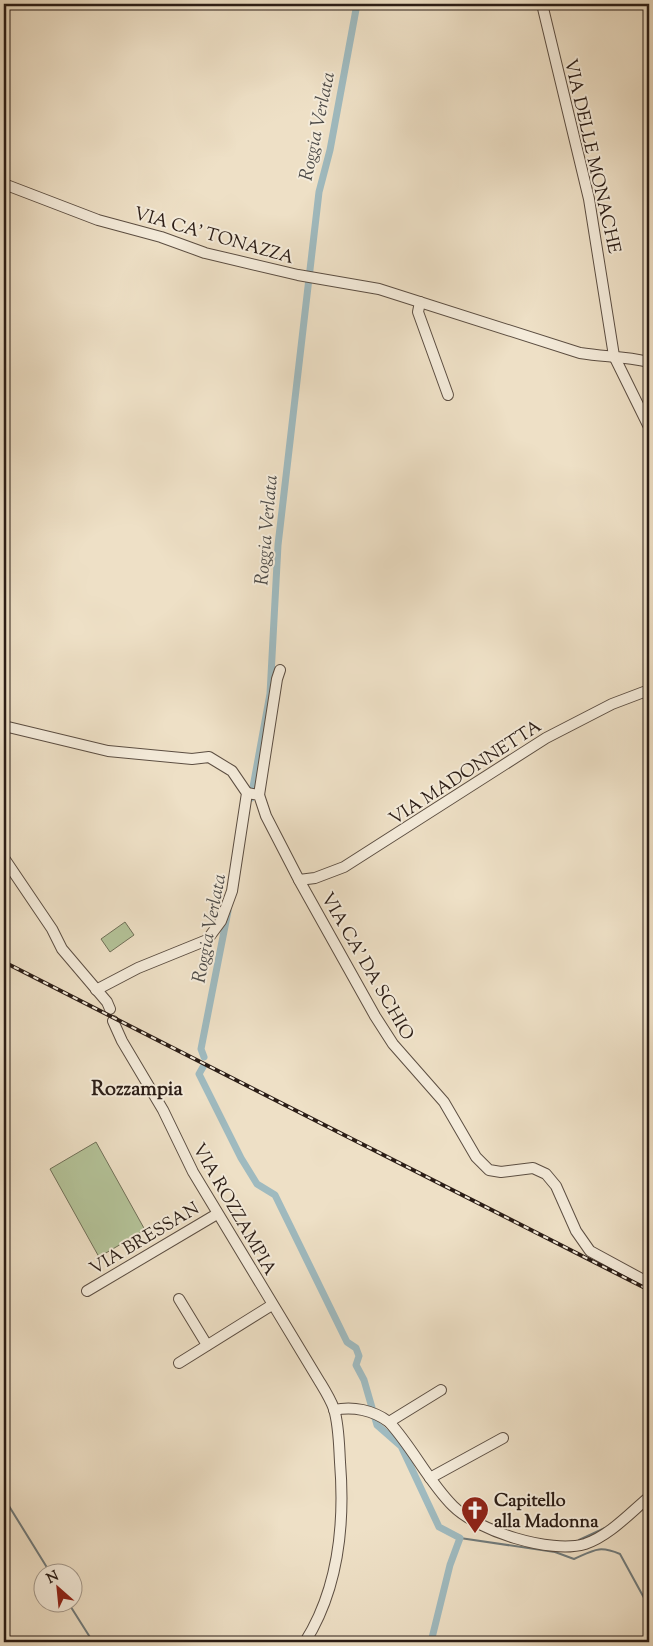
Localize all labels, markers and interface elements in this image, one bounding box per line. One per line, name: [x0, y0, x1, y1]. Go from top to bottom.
street label: VIA DELLE MONACHE: [556, 56, 626, 257]
water label: Roggia Verlata: [294, 69, 343, 183]
street label: VIA CA' TONAZZA: [130, 202, 297, 272]
water label: Roggia Verlata: [249, 474, 286, 587]
street label: VIA MADONNETTA: [385, 714, 548, 833]
water label: Roggia Verlata: [187, 871, 234, 985]
street label: VIA CA' DA SCHIO: [313, 888, 419, 1046]
district label: Rozzampia: [91, 1076, 183, 1105]
street label: VIA ROZZAMPIA: [185, 1139, 282, 1281]
street label: VIA BRESSAN: [85, 1197, 205, 1283]
place label: Capitello alla Madonna: [494, 1489, 599, 1536]
church icon: Capitello alla Madonna: [460, 1495, 490, 1534]
north arrow: [32, 1564, 82, 1614]
text: N: [43, 1567, 63, 1590]

